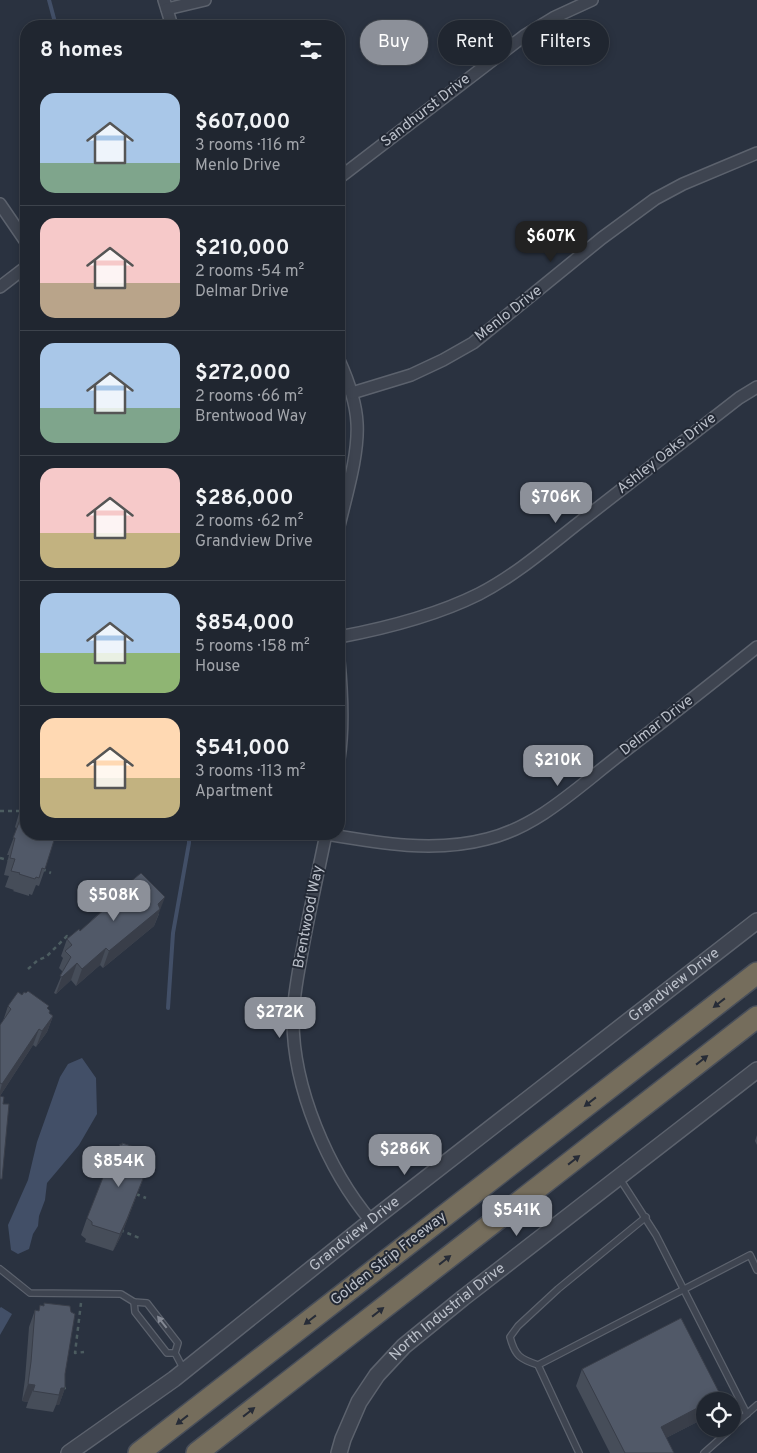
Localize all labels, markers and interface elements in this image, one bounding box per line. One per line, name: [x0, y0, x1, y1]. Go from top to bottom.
chip: Buy: [360, 20, 428, 65]
chip: Rent: [438, 20, 512, 65]
chip: Filters: [522, 20, 609, 65]
icon: filters: [297, 36, 325, 64]
text: 8 homes: [40, 37, 123, 64]
street label: Sandhurst Drive: [377, 70, 475, 152]
text: $607,000: [195, 109, 290, 136]
icon: home: [80, 113, 140, 173]
text: 3 rooms · 116 m²: [195, 136, 305, 156]
text: Menlo Drive: [195, 156, 280, 176]
pin: $607K: [516, 220, 586, 263]
text: $607K: [526, 227, 576, 247]
text: $210,000: [195, 235, 290, 262]
icon: home: [80, 238, 140, 298]
text: 2 rooms · 54 m²: [195, 262, 304, 282]
text: Delmar Drive: [195, 282, 289, 302]
street label: Menlo Drive: [472, 282, 546, 346]
text: $272,000: [195, 360, 291, 387]
icon: home: [80, 363, 140, 423]
text: 2 rooms · 66 m²: [195, 387, 303, 407]
text: Brentwood Way: [195, 407, 307, 427]
street label: Ashley Oaks Drive: [613, 409, 721, 499]
pin: $706K: [521, 482, 591, 524]
text: $286,000: [195, 485, 293, 512]
icon: home: [80, 488, 140, 548]
text: $706K: [531, 488, 581, 508]
text: 2 rooms · 62 m²: [195, 512, 303, 532]
text: Grandview Drive: [195, 532, 313, 552]
text: $854,000: [195, 610, 294, 637]
icon: home: [80, 613, 140, 673]
text: 5 rooms · 158 m²: [195, 637, 310, 657]
text: House: [195, 657, 240, 677]
street label: Delmar Drive: [617, 691, 697, 761]
text: $541,000: [195, 735, 290, 762]
icon: home: [80, 738, 140, 798]
pin: $210K: [523, 744, 593, 787]
text: $210K: [534, 751, 582, 771]
text: 3 rooms · 113 m²: [195, 762, 306, 782]
text: Apartment: [195, 782, 273, 802]
street label: Brentwood Way: [290, 864, 328, 970]
pin: $508K: [79, 880, 149, 922]
text: $508K: [88, 886, 140, 906]
street label: Grandview Drive: [625, 944, 724, 1027]
pin: $272K: [245, 996, 315, 1039]
one-way arrow: [712, 997, 725, 1008]
text: $272K: [256, 1003, 304, 1023]
one-way arrow: [695, 1055, 708, 1066]
one-way arrow: [584, 1097, 597, 1108]
pin: $286K: [370, 1134, 440, 1176]
text: $286K: [380, 1140, 430, 1160]
pin: $854K: [84, 1146, 154, 1188]
text: $854K: [93, 1152, 145, 1172]
one-way arrow: [567, 1155, 581, 1165]
street label: Grandview Drive: [306, 1193, 404, 1276]
pin: $541K: [482, 1194, 552, 1237]
text: $541K: [493, 1201, 541, 1221]
street label: Golden Strip Freeway: [327, 1208, 451, 1310]
one-way arrow: [438, 1254, 451, 1265]
street label: North Industrial Drive: [385, 1259, 509, 1365]
one-way arrow: [371, 1307, 384, 1318]
one-way arrow: [304, 1315, 317, 1326]
one-way arrow: [156, 1316, 167, 1329]
map controls: [696, 1392, 741, 1437]
button: locate: [696, 1392, 741, 1437]
one-way arrow: [243, 1407, 256, 1417]
one-way arrow: [175, 1415, 189, 1425]

